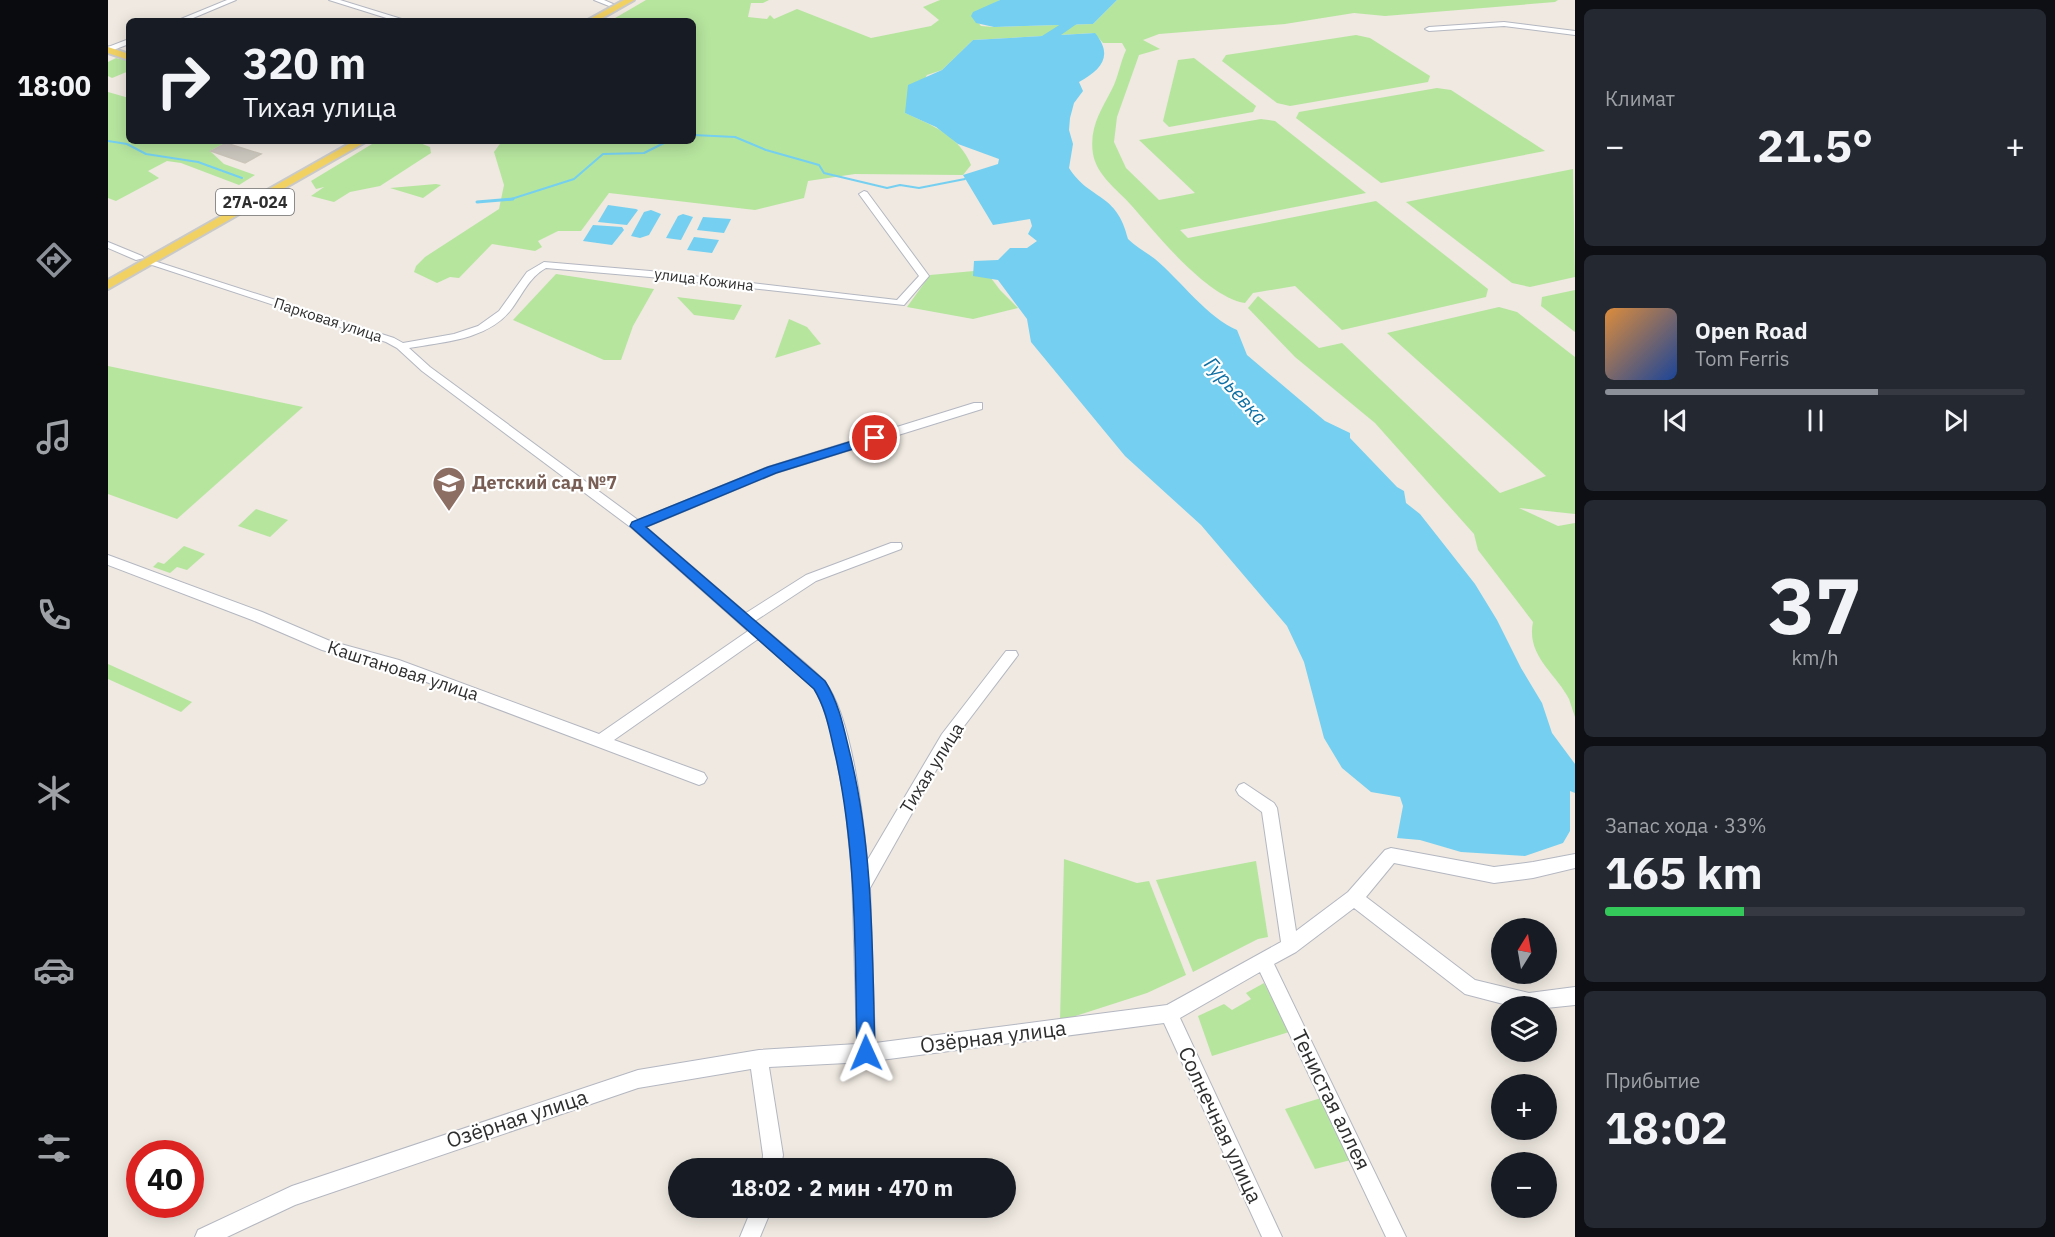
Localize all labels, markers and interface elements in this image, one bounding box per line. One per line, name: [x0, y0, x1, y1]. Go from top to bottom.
text: 320 m: [243, 36, 366, 91]
icon: right: [144, 42, 222, 120]
text: 18:00: [17, 68, 91, 103]
text: Климат: [1605, 85, 1675, 112]
text: Тихая улица: [243, 89, 397, 124]
text: 21.5°: [1757, 116, 1873, 174]
text: −: [1605, 124, 1625, 167]
text: +: [2005, 124, 2025, 167]
road number: 27А-024: [216, 189, 294, 215]
icon: directions: [33, 239, 75, 281]
street label: улица Кожина: [653, 264, 755, 295]
street label: Парковая улица: [272, 293, 385, 346]
text: Open Road: [1695, 316, 1808, 345]
text: Tom Ferris: [1695, 345, 1790, 372]
water label: Гурьевка: [1199, 351, 1274, 431]
icon: previous: [1659, 404, 1692, 437]
icon: pause: [1799, 404, 1832, 437]
icon: next: [1939, 404, 1972, 437]
pin: [849, 412, 900, 463]
icon: music: [33, 416, 75, 458]
icon: arrive: [858, 421, 891, 454]
school or university icon: Детский сад №7: [431, 465, 467, 512]
place label: Детский сад №7: [472, 471, 617, 494]
text: 37: [1768, 554, 1862, 655]
icon: phone: [33, 594, 75, 636]
street label: Каштановая улица: [325, 635, 482, 706]
text: km/h: [1791, 644, 1839, 671]
street label: Тихая улица: [895, 718, 969, 817]
icon: climate: [33, 772, 75, 814]
text: Запас хода · 33%: [1605, 812, 1767, 839]
text: 165 km: [1605, 843, 1763, 901]
north arrow: [1491, 918, 1557, 984]
map controls: [1491, 918, 1557, 1218]
icon: car: [33, 949, 75, 991]
button: layers: [1491, 996, 1557, 1062]
street label: Озёрная улица: [918, 1013, 1068, 1059]
position arrow: [834, 1021, 898, 1085]
street label: Тенистая аллея: [1286, 1025, 1378, 1174]
street label: Солнечная улица: [1172, 1042, 1269, 1207]
text: Прибытие: [1605, 1067, 1700, 1094]
button: +: [1491, 1074, 1557, 1140]
street label: Озёрная улица: [442, 1082, 591, 1154]
text: 18:02: [1605, 1098, 1728, 1156]
icon: filters: [33, 1127, 75, 1169]
speed limit sign: 40: [126, 1140, 204, 1218]
button: −: [1491, 1152, 1557, 1218]
text: 18:02 · 2 мин · 470 m: [731, 1173, 953, 1202]

